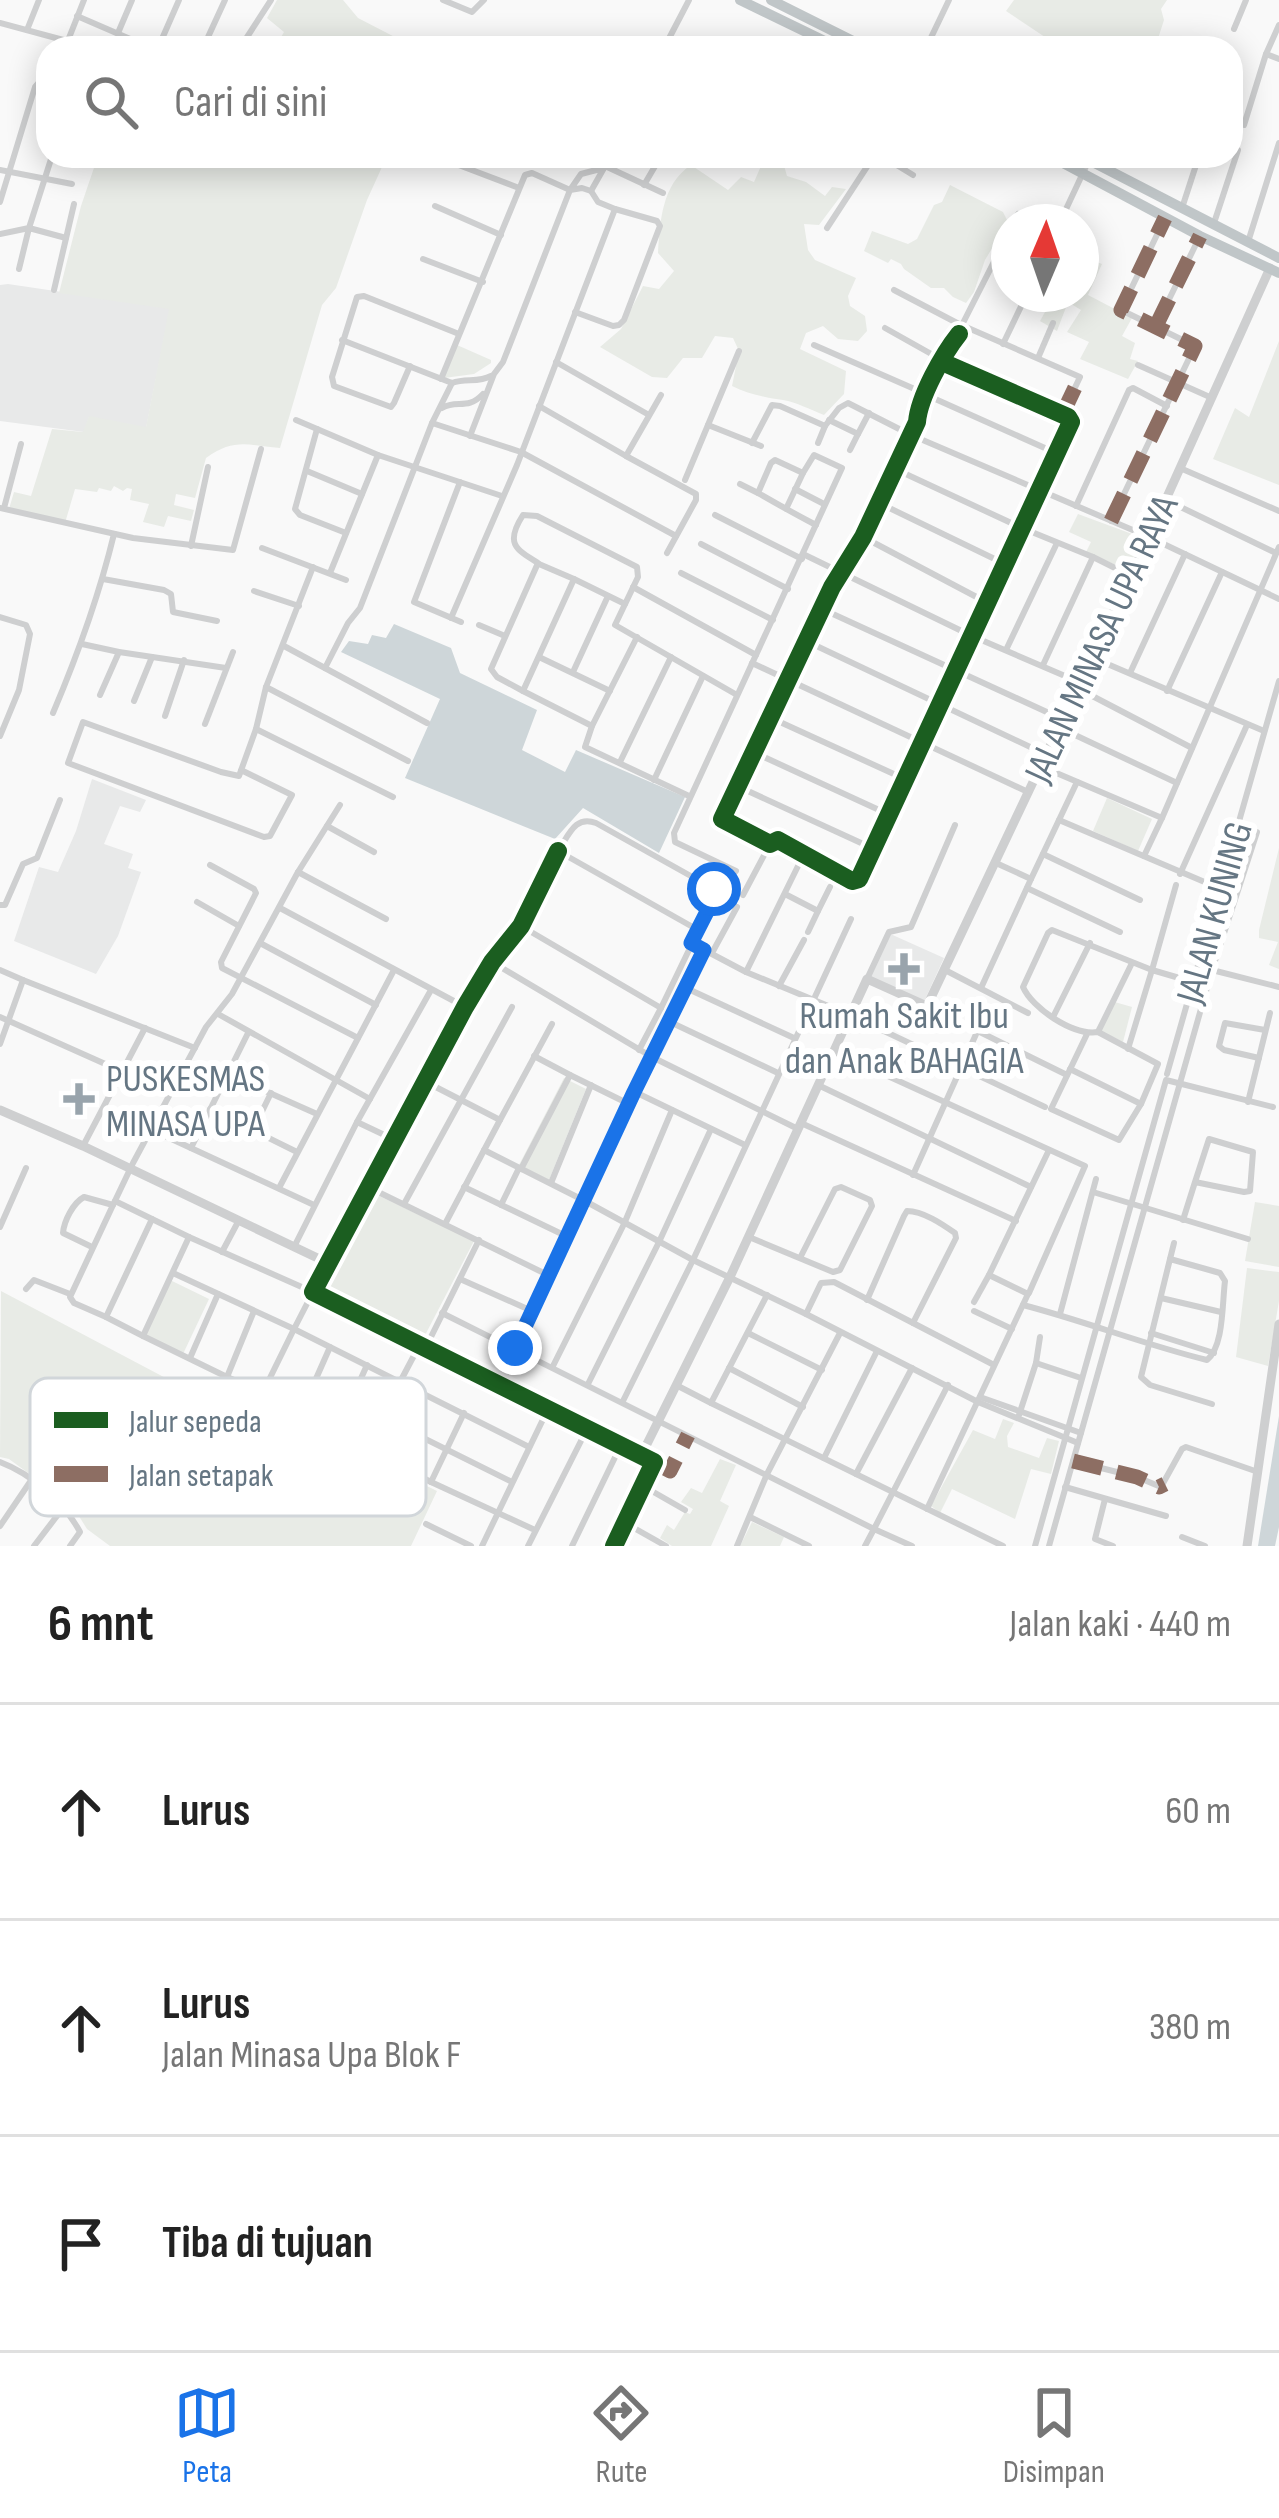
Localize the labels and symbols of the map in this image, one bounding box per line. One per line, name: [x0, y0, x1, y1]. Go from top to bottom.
north arrow: [991, 204, 1099, 312]
street label: JALAN MINASA UPA RAYA: [1015, 488, 1189, 791]
street label: JALAN KUNING: [1167, 817, 1264, 1010]
route start: [687, 862, 741, 916]
marker: Rumah Sakit Ibu dan Anak BAHAGIA: [888, 953, 920, 985]
place label: Rumah Sakit Ibu dan Anak BAHAGIA: [785, 993, 1024, 1085]
place label: PUSKESMAS MINASA UPA: [106, 1056, 265, 1148]
marker: PUSKESMAS MINASA UPA: [63, 1083, 95, 1115]
route end: [488, 1321, 542, 1375]
legend: [30, 1378, 426, 1516]
text: Jalur sepeda: [128, 1402, 262, 1442]
text: Jalan setapak: [128, 1456, 274, 1496]

